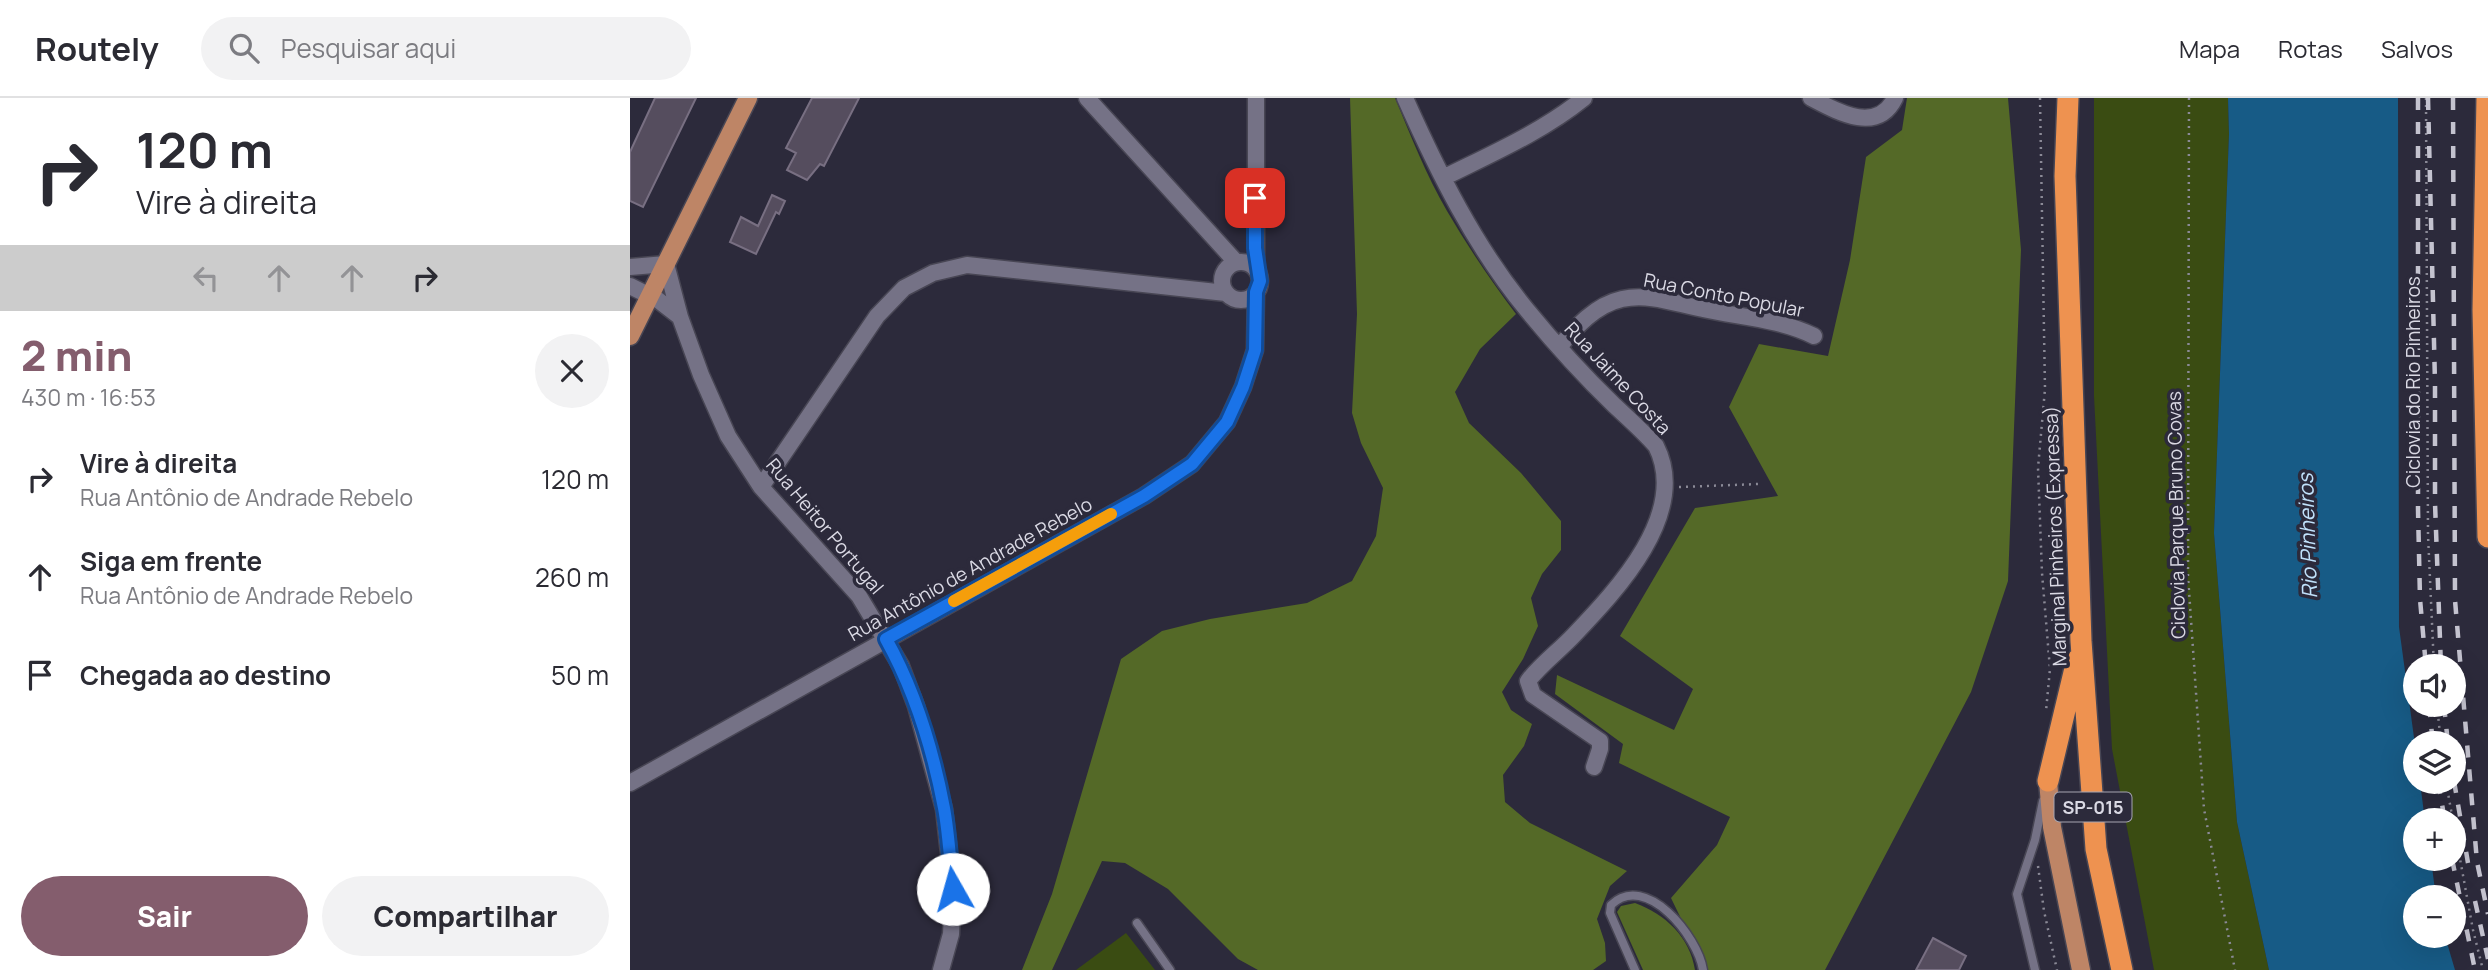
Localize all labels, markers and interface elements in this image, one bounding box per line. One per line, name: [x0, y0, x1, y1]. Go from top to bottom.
search box: [201, 17, 691, 80]
text: Routely: [35, 26, 159, 71]
icon: search: [225, 29, 263, 67]
text: Pesquisar aqui: [281, 30, 456, 66]
text: Mapa: [2179, 32, 2240, 65]
text: Rotas: [2278, 32, 2343, 65]
text: Salvos: [2381, 32, 2453, 65]
text: 120 m: [136, 116, 273, 183]
icon: right: [21, 126, 112, 217]
pin: [1225, 168, 1285, 228]
icon: arrive: [1236, 179, 1274, 217]
text: Vire à direita: [136, 180, 317, 224]
icon: left: [187, 259, 225, 297]
icon: ahead: [260, 259, 298, 297]
icon: ahead: [333, 259, 371, 297]
icon: right: [406, 259, 444, 297]
street label: Rua Conto Popular: [1641, 267, 1807, 323]
street label: Ciclovia do Rio Pinheiros: [2400, 276, 2426, 488]
street label: Rua Jaime Costa: [1559, 316, 1677, 440]
text: 2 min: [21, 326, 132, 384]
button: close: [535, 334, 609, 408]
text: 430 m · 16:53: [21, 381, 156, 413]
street label: Ciclovia Parque Bruno Covas: [2161, 391, 2191, 639]
street label: Marginal Pinheiros (Expressa): [2037, 405, 2073, 667]
text: Vire à direita: [80, 445, 237, 481]
street label: Rua Heitor Portugal: [760, 453, 890, 599]
icon: right: [21, 460, 59, 498]
text: 120 m: [541, 461, 609, 497]
water label: Rio Pinheiros: [2291, 471, 2323, 599]
text: Rua Antônio de Andrade Rebelo: [80, 481, 413, 513]
street label: Rua Antônio de Andrade Rebelo: [843, 491, 1097, 647]
text: Siga em frente: [80, 543, 262, 579]
icon: ahead: [21, 558, 59, 596]
text: 260 m: [535, 559, 609, 595]
text: Rua Antônio de Andrade Rebelo: [80, 579, 413, 611]
map controls: [2403, 654, 2466, 948]
button: sound: [2403, 654, 2466, 717]
icon: arrive: [21, 656, 59, 694]
text: Chegada ao destino: [80, 657, 331, 693]
text: 50 m: [551, 657, 609, 693]
button: layers: [2403, 731, 2466, 794]
road number: SP-015: [2054, 792, 2132, 822]
button: +: [2403, 808, 2466, 871]
position arrow: [916, 852, 990, 926]
button: Sair: [21, 876, 308, 956]
button: Compartilhar: [322, 876, 609, 956]
button: −: [2403, 885, 2466, 948]

